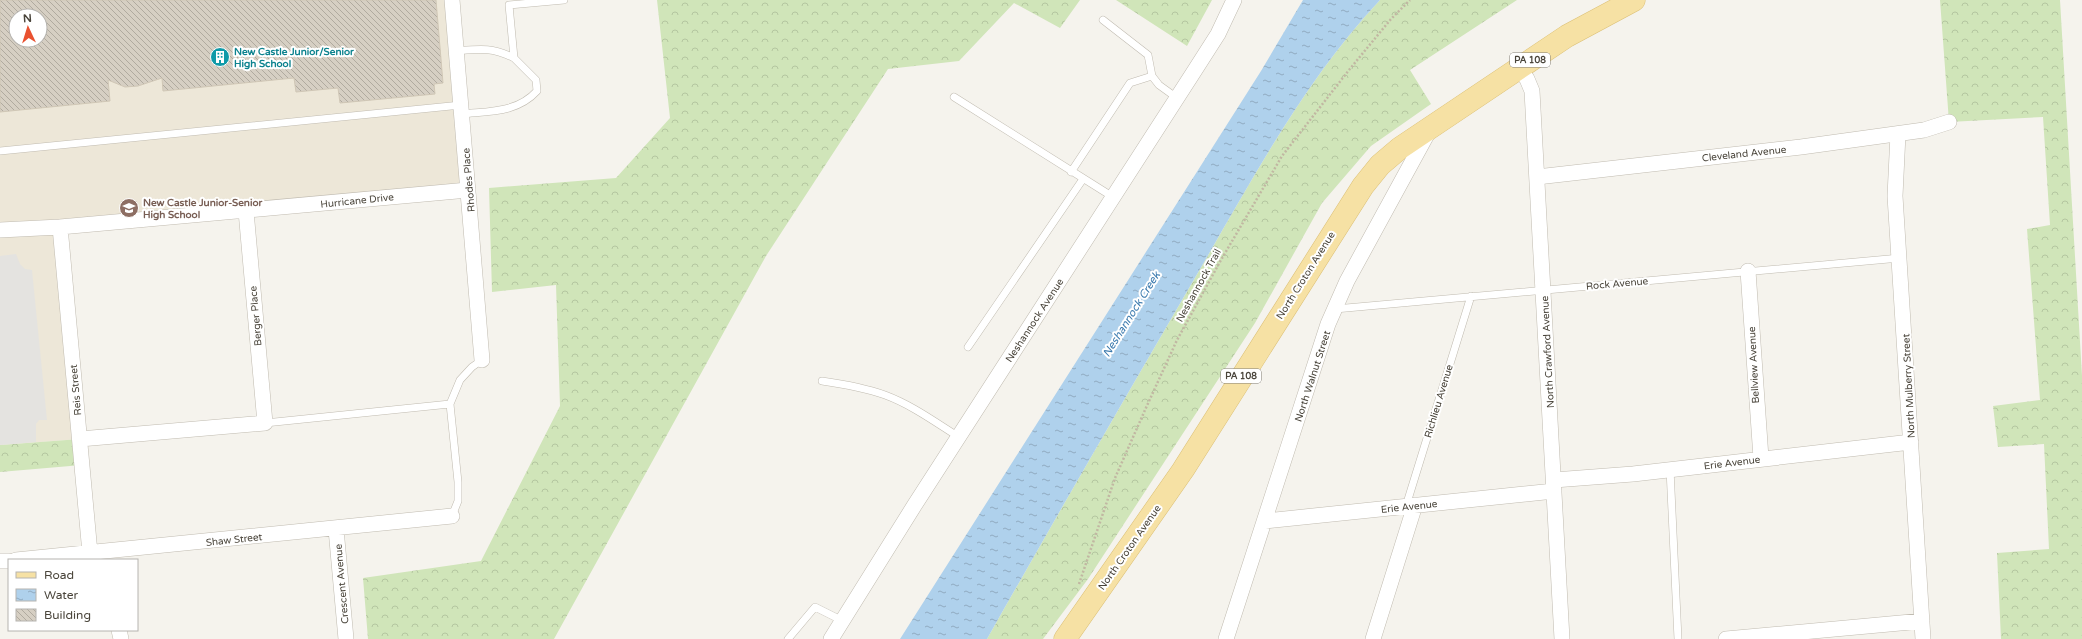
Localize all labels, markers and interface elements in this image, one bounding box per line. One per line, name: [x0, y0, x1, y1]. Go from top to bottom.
north arrow: [8, 8, 48, 48]
text: N: [22, 12, 32, 25]
building icon: New Castle Junior/Senior High School: [209, 46, 231, 68]
place label: New Castle Junior/Senior High School: [234, 46, 354, 70]
road number: PA 108: [1510, 53, 1550, 67]
street label: Cleveland Avenue: [1701, 144, 1787, 164]
street label: Rhodes Place: [460, 147, 478, 213]
street label: Hurricane Drive: [320, 191, 395, 211]
school or university icon: New Castle Junior-Senior High School: [118, 197, 140, 219]
place label: New Castle Junior-Senior High School: [143, 197, 263, 221]
street label: North Croton Avenue: [1274, 229, 1338, 322]
street label: Neshannock Trail: [1174, 247, 1224, 324]
water label: Neshannock Creek: [1100, 268, 1163, 359]
street label: Rock Avenue: [1585, 275, 1649, 293]
street label: Neshannock Avenue: [1003, 276, 1067, 365]
street label: Berger Place: [247, 285, 265, 346]
street label: North Crawford Avenue: [1539, 295, 1557, 408]
street label: Bellview Avenue: [1746, 326, 1762, 404]
street label: North Walnut Street: [1293, 329, 1333, 423]
street label: North Mulberry Street: [1900, 333, 1918, 438]
street label: Richlieu Avenue: [1422, 363, 1456, 439]
street label: Reis Street: [68, 364, 84, 416]
road number: PA 108: [1221, 369, 1261, 383]
street label: Erie Avenue: [1703, 454, 1761, 472]
street label: Erie Avenue: [1380, 498, 1438, 516]
street label: North Croton Avenue: [1096, 502, 1164, 592]
street label: Shaw Street: [205, 531, 263, 549]
street label: Crescent Avenue: [332, 543, 351, 624]
legend: [8, 559, 138, 631]
text: Road: [44, 568, 74, 582]
text: Water: [44, 588, 79, 602]
text: Building: [44, 608, 91, 622]

